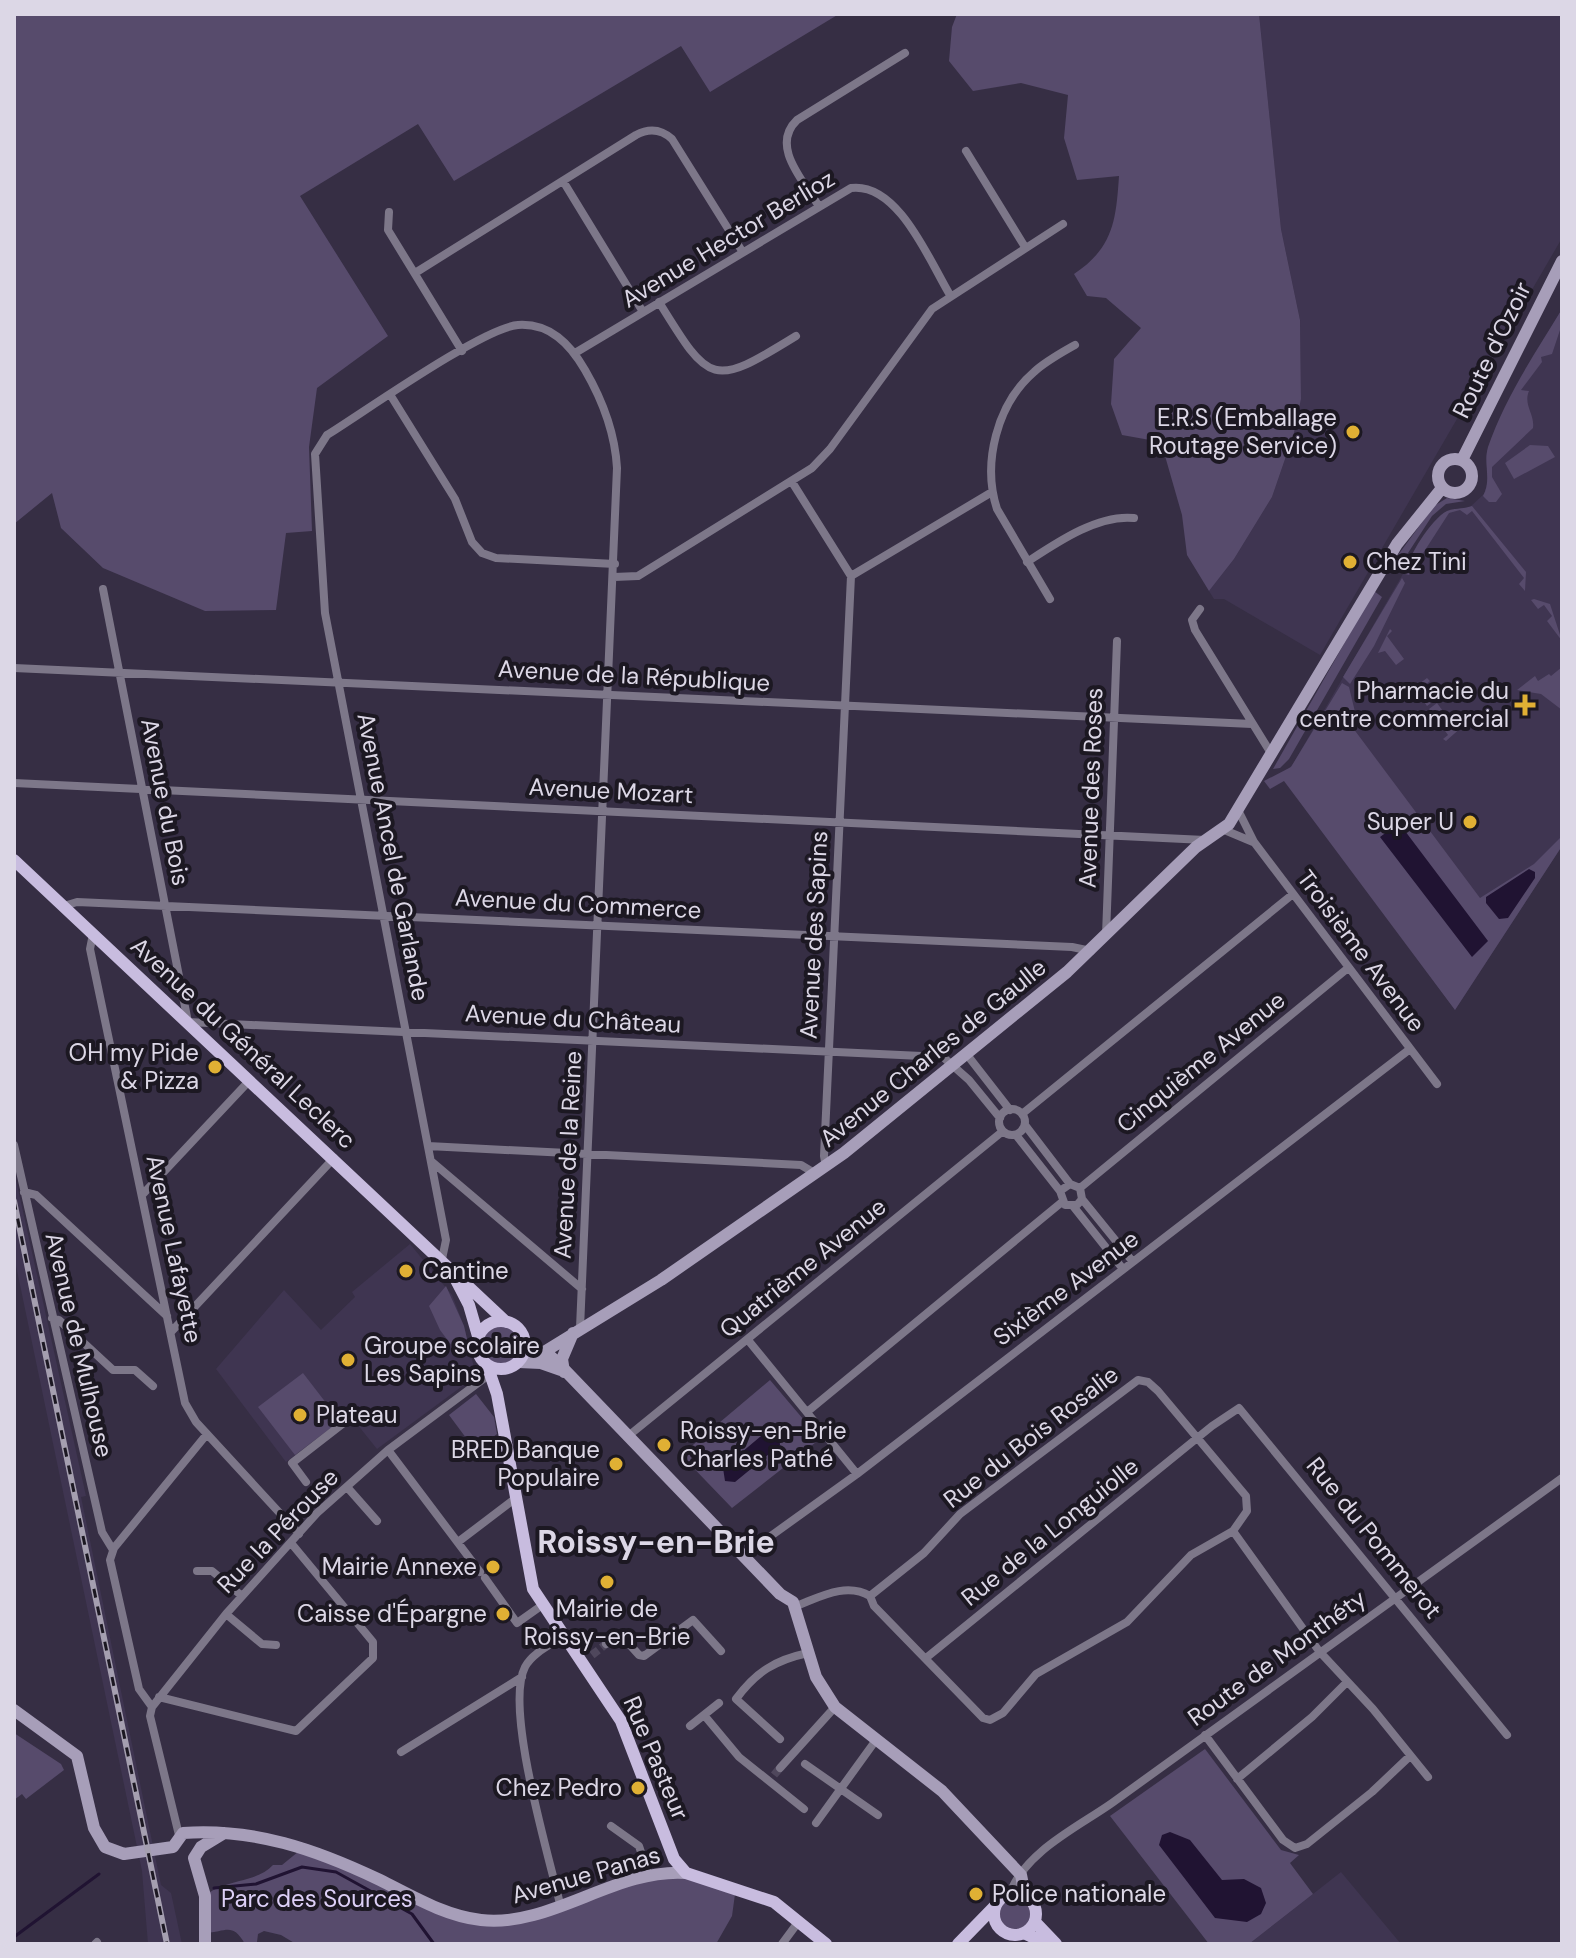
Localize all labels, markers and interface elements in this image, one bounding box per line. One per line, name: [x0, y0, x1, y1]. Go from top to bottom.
street label: Avenue Hector Berlioz: [616, 163, 840, 314]
street label: Route d'Ozoir: [1445, 276, 1538, 423]
place label: E.R.S (Emballage Routage Service): [1149, 402, 1337, 461]
marker: E.R.S (Emballage Routage Service): [1344, 423, 1362, 441]
place label: Chez Tini: [1366, 546, 1467, 577]
marker: Chez Tini: [1341, 553, 1359, 571]
street label: Avenue de la République: [497, 653, 771, 698]
place label: Pharmacie du centre commercial: [1299, 675, 1509, 734]
street label: Avenue des Roses: [1072, 687, 1109, 889]
marker: Pharmacie du centre commercial: [1516, 696, 1534, 714]
street label: Avenue Ancel de Garlande: [350, 710, 437, 1004]
street label: Avenue du Bois: [134, 716, 197, 888]
street label: Avenue Mozart: [528, 771, 694, 810]
place label: Super U: [1367, 806, 1454, 837]
marker: Super U: [1461, 813, 1479, 831]
street label: Avenue des Sapins: [793, 830, 834, 1040]
street label: Troisième Avenue: [1290, 864, 1432, 1038]
street label: Avenue du Commerce: [454, 882, 702, 925]
street label: Avenue du Général Leclerc: [124, 930, 362, 1155]
street label: Avenue Charles de Gaulle: [813, 952, 1052, 1154]
street label: Cinquième Avenue: [1110, 984, 1291, 1139]
street label: Avenue du Château: [464, 997, 682, 1040]
place label: OH my Pide & Pizza: [69, 1037, 199, 1096]
street label: Avenue de la Reine: [547, 1050, 588, 1260]
marker: OH my Pide & Pizza: [206, 1058, 224, 1076]
street label: Avenue Lafayette: [139, 1152, 210, 1346]
street label: Quatrième Avenue: [713, 1191, 892, 1344]
street label: Sixième Avenue: [987, 1223, 1144, 1352]
street label: Avenue de Mulhouse: [39, 1229, 120, 1460]
place label: Cantine: [422, 1255, 509, 1286]
marker: Cantine: [397, 1262, 415, 1280]
place label: Groupe scolaire Les Sapins: [364, 1330, 540, 1389]
marker: Groupe scolaire Les Sapins: [339, 1351, 357, 1369]
street label: Rue du Bois Rosalie: [937, 1359, 1124, 1515]
place label: Plateau: [316, 1399, 398, 1430]
marker: Plateau: [291, 1406, 309, 1424]
place label: Roissy-en-Brie Charles Pathé: [680, 1415, 847, 1474]
place label: BRED Banque Populaire: [451, 1434, 600, 1493]
marker: Roissy-en-Brie Charles Pathé: [655, 1436, 673, 1454]
street label: Rue de la Longuiolle: [955, 1450, 1145, 1613]
street label: Rue du Pommerot: [1300, 1451, 1449, 1625]
marker: BRED Banque Populaire: [607, 1455, 625, 1473]
street label: Rue la Pérouse: [210, 1462, 345, 1600]
district label: Roissy-en-Brie: [537, 1521, 775, 1563]
place label: Mairie Annexe: [322, 1551, 477, 1582]
marker: Mairie Annexe: [484, 1558, 502, 1576]
marker: Mairie de Roissy-en-Brie: [598, 1573, 616, 1591]
street label: Route de Monthéty: [1181, 1582, 1372, 1733]
place label: Mairie de Roissy-en-Brie: [524, 1593, 690, 1652]
place label: Caisse d'Épargne: [297, 1598, 487, 1629]
marker: Caisse d'Épargne: [494, 1605, 512, 1623]
street label: Rue Pasteur: [617, 1691, 696, 1824]
place label: Chez Pedro: [495, 1772, 622, 1803]
marker: Chez Pedro: [629, 1779, 647, 1797]
street label: Avenue Panas: [508, 1838, 664, 1911]
place label: Police nationale: [992, 1878, 1166, 1909]
park label: Parc des Sources: [221, 1883, 413, 1914]
marker: Police nationale: [967, 1885, 985, 1903]

